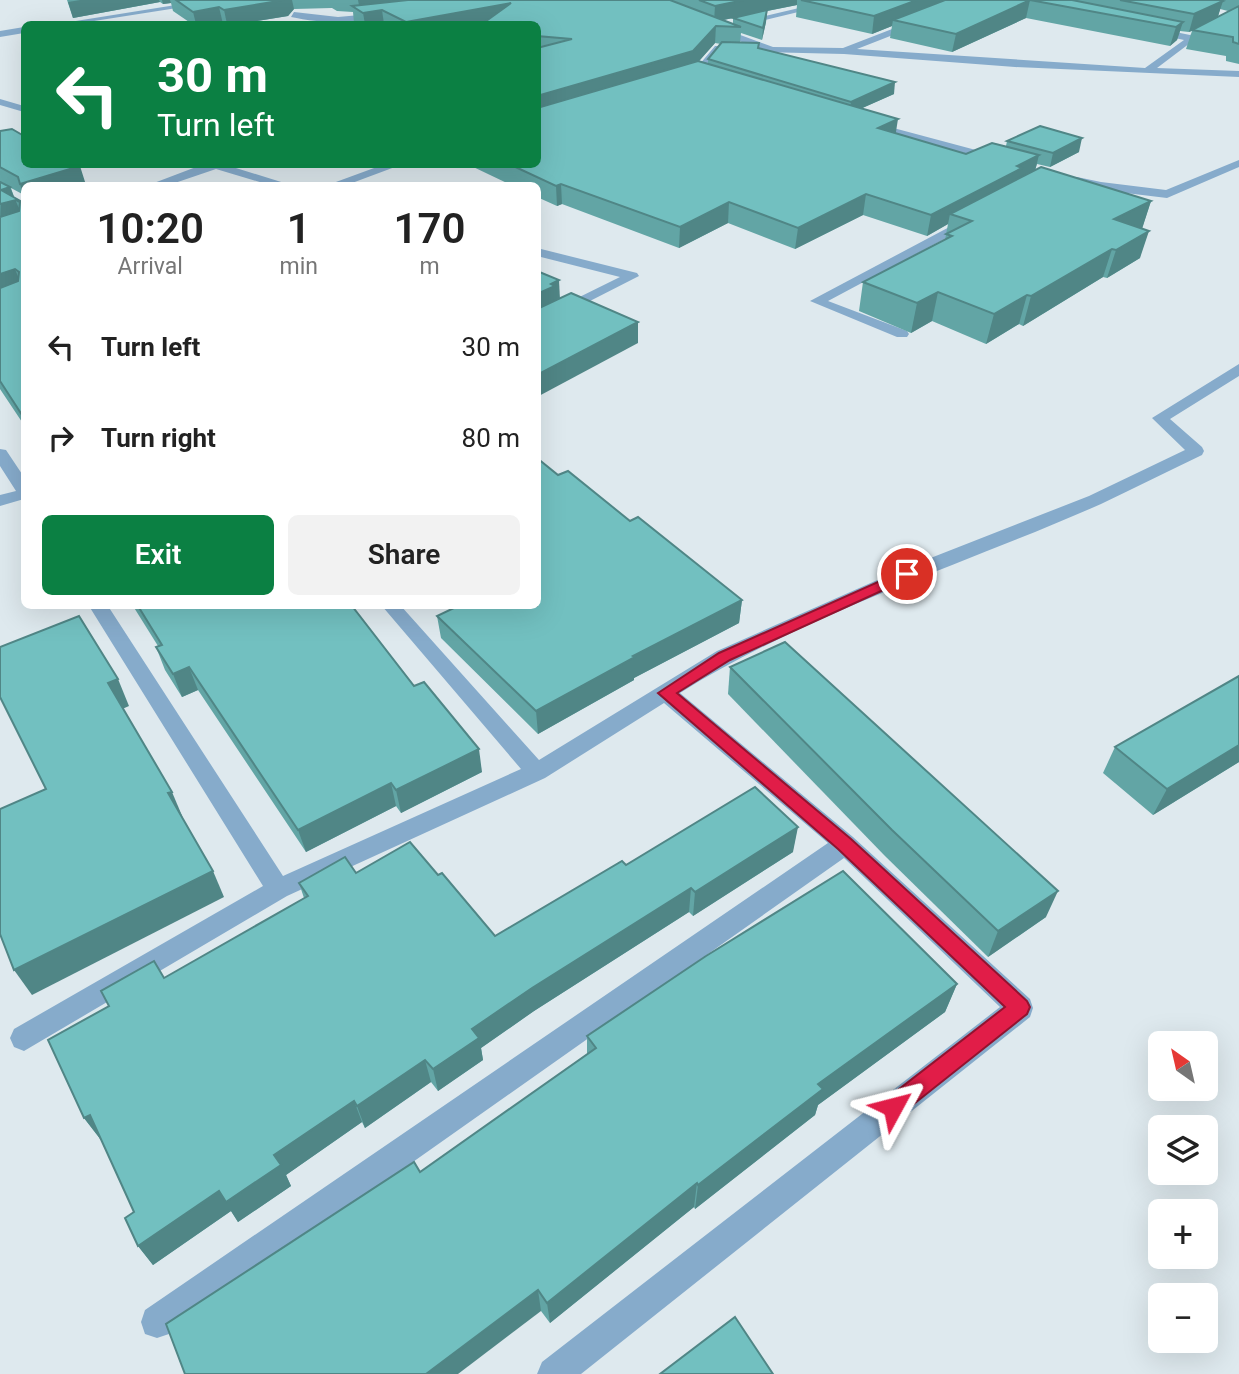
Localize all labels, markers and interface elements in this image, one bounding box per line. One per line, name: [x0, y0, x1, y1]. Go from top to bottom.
text: 30 m: [157, 47, 268, 104]
icon: left: [42, 49, 133, 140]
text: Turn left: [157, 106, 275, 144]
text: 10:20: [97, 204, 204, 253]
text: 1: [287, 204, 311, 253]
text: 170: [393, 204, 465, 253]
text: Arrival: [118, 253, 183, 280]
text: min: [279, 253, 318, 280]
text: m: [419, 253, 440, 280]
icon: left: [42, 328, 80, 366]
text: Turn left: [101, 332, 200, 362]
text: 30 m: [462, 332, 520, 362]
icon: right: [42, 419, 80, 457]
text: Turn right: [101, 423, 216, 453]
text: 80 m: [462, 423, 520, 453]
button: Exit: [42, 515, 274, 595]
button: Share: [288, 515, 520, 595]
pin: [877, 544, 937, 604]
icon: arrive: [888, 555, 926, 593]
north arrow: [1148, 1031, 1218, 1101]
map controls: [1148, 1031, 1218, 1353]
position arrow: [856, 1070, 930, 1144]
button: layers: [1148, 1115, 1218, 1185]
button: +: [1148, 1199, 1218, 1269]
button: −: [1148, 1283, 1218, 1353]

